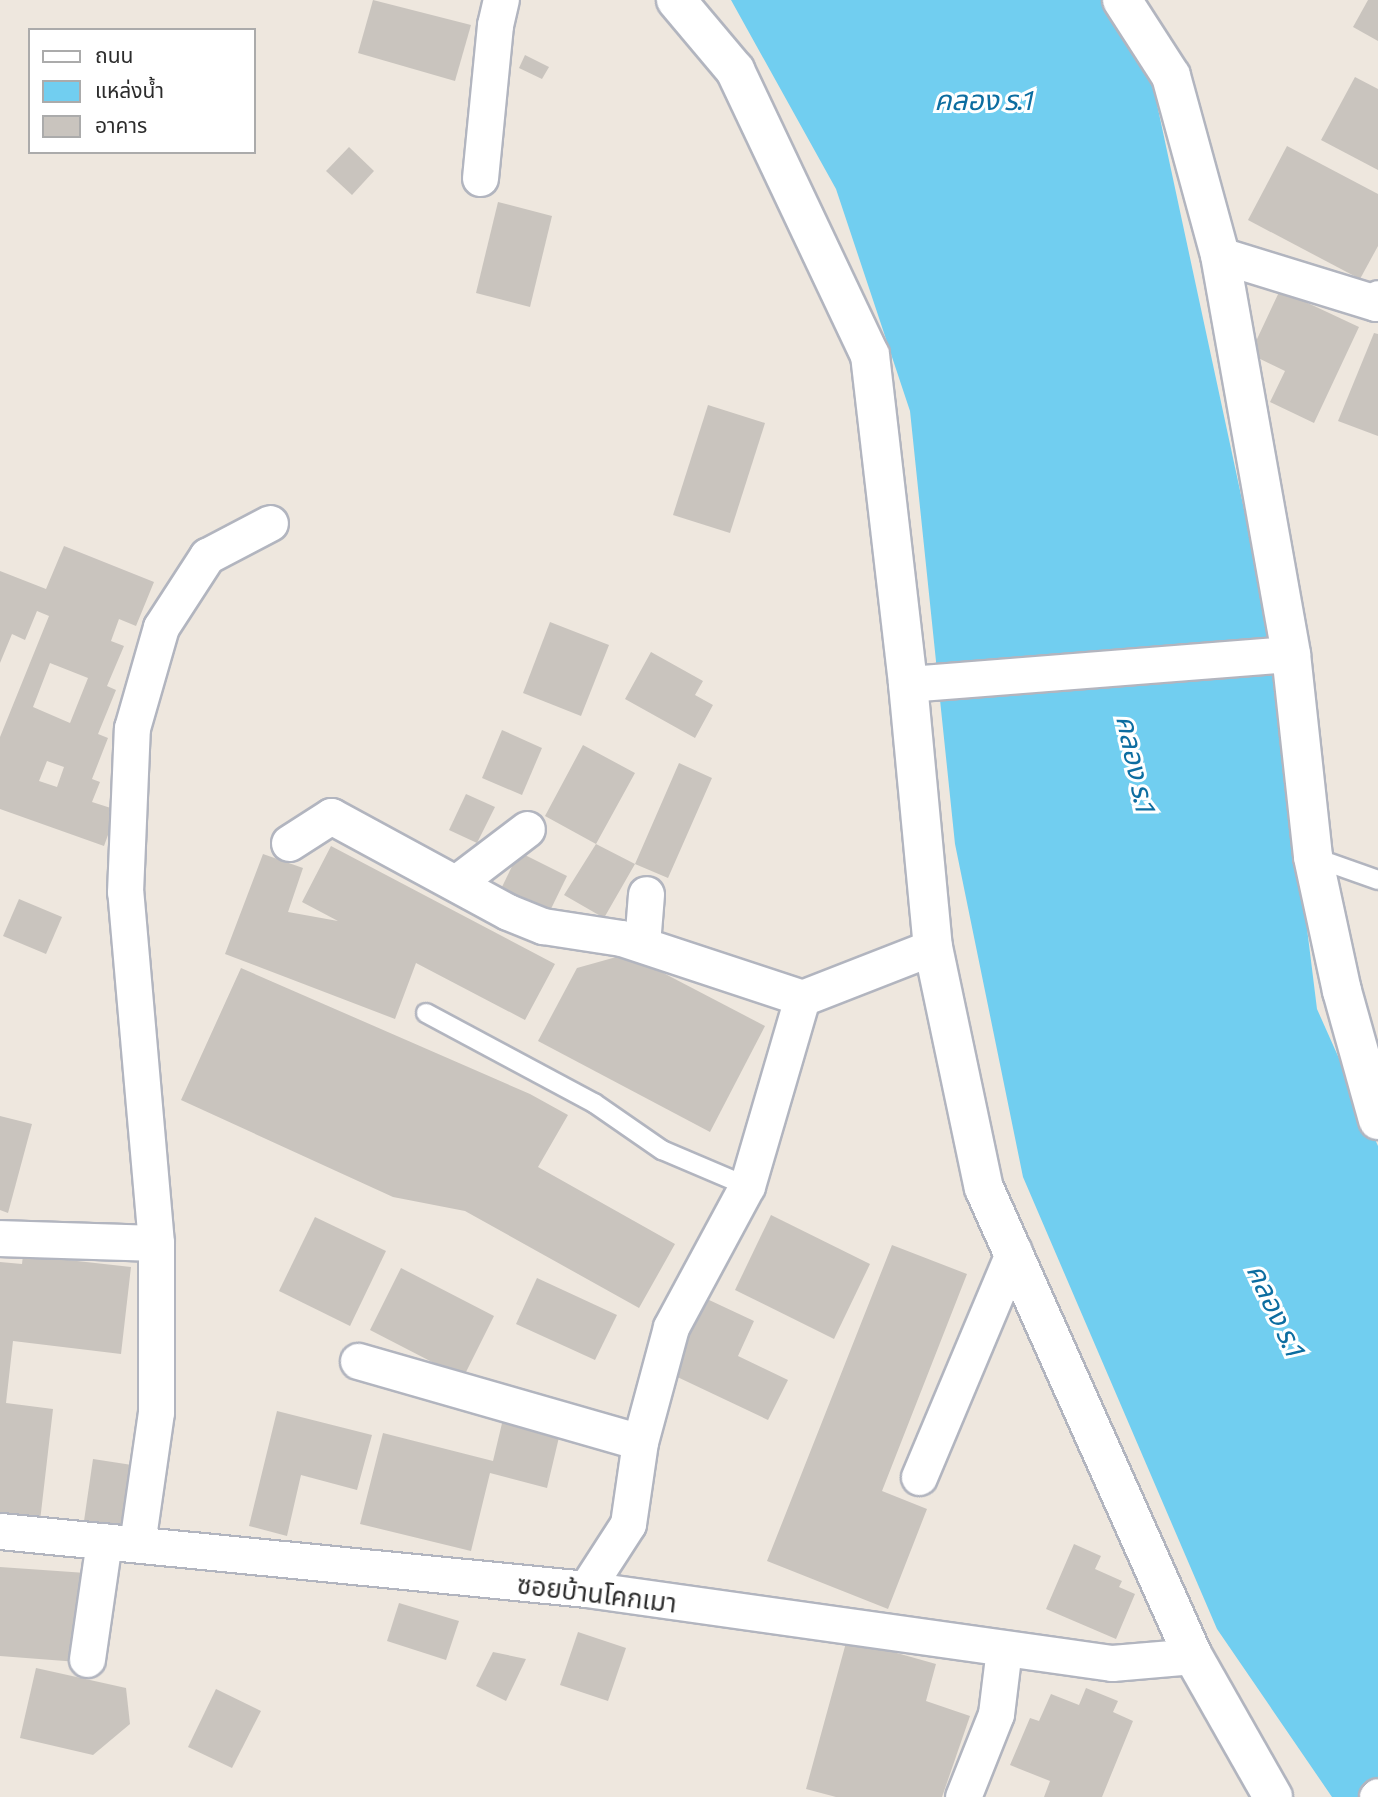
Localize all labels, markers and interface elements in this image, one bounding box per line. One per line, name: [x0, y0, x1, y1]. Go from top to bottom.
legend: [28, 28, 256, 154]
text: ถนน: [95, 42, 133, 67]
text: แหล่งน้ำ: [95, 77, 164, 102]
water label: คลอง ร.1: [934, 82, 1034, 116]
text: อาคาร: [95, 112, 147, 137]
water label: คลอง ร.1: [1110, 712, 1164, 816]
water label: คลอง ร.1: [1241, 1258, 1313, 1362]
street label: ซอยบ้านโคกเมา: [515, 1568, 679, 1618]

